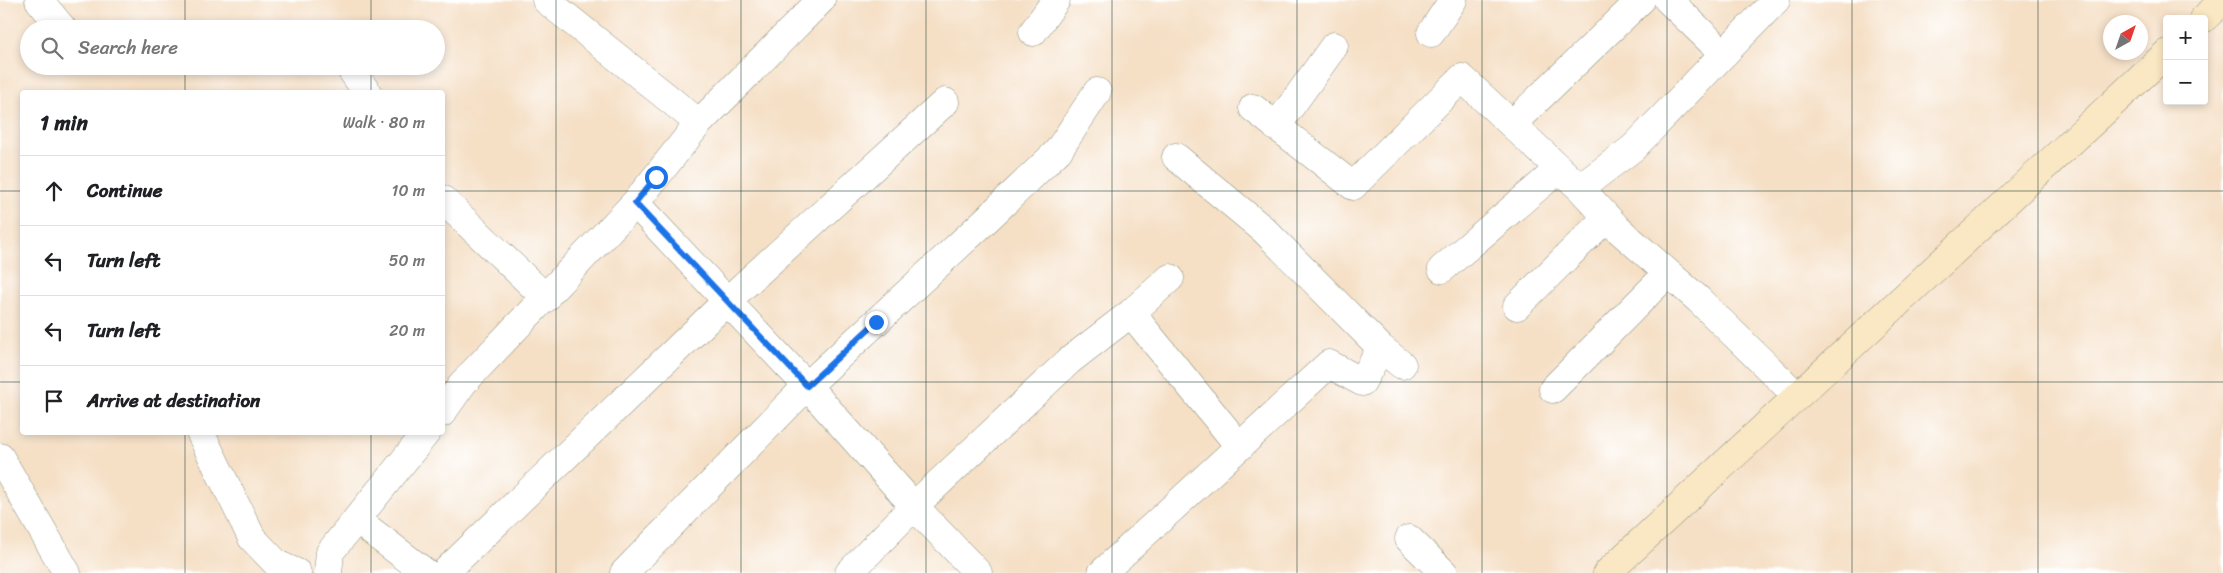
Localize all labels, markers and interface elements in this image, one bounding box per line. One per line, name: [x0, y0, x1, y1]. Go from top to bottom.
north arrow: [2103, 15, 2148, 60]
map controls: [2163, 15, 2208, 105]
button: +: [2163, 15, 2208, 60]
search box: [20, 20, 445, 75]
text: Search here: [78, 31, 178, 64]
icon: search: [38, 34, 66, 62]
button: −: [2163, 60, 2208, 105]
text: 1 min: [40, 104, 88, 142]
text: Walk · 80 m: [343, 108, 425, 137]
route start: [645, 166, 668, 189]
text: Continue: [87, 174, 163, 207]
text: 10 m: [392, 176, 425, 205]
icon: ahead: [40, 177, 68, 205]
text: Turn left: [87, 244, 160, 277]
text: 50 m: [389, 246, 425, 275]
icon: left: [40, 247, 68, 275]
route end: [865, 311, 888, 334]
text: Turn left: [87, 314, 160, 347]
text: 20 m: [389, 316, 425, 345]
icon: left: [40, 317, 68, 345]
text: Arrive at destination: [87, 384, 260, 417]
icon: arrive: [40, 387, 68, 415]

